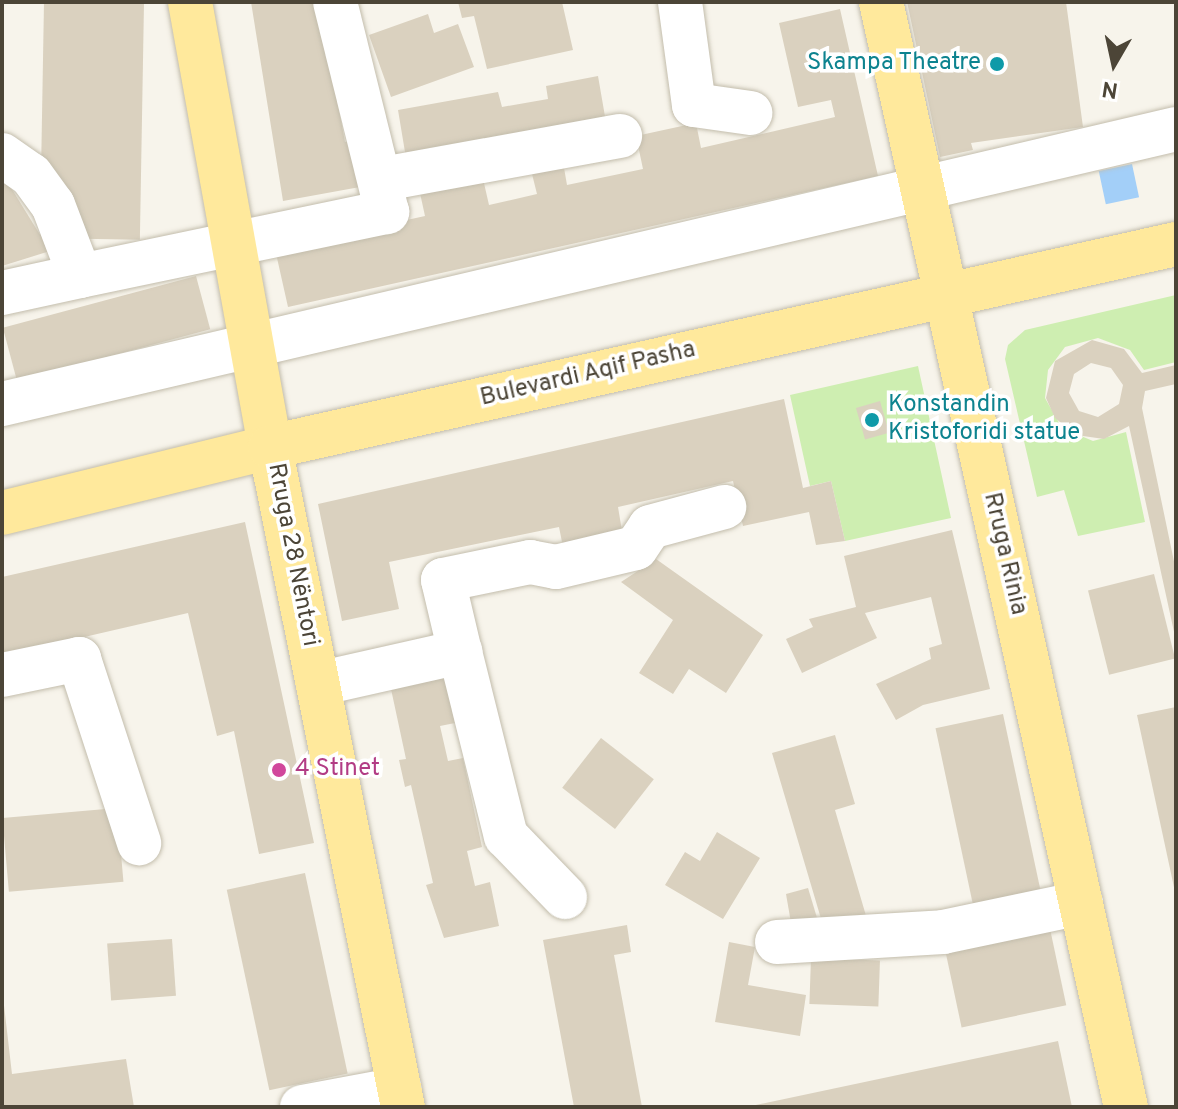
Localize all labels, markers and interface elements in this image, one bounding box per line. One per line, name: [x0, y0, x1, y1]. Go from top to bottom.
north arrow: [1074, 24, 1154, 104]
place label: Skampa Theatre: [806, 50, 981, 78]
marker: Skampa Theatre: [988, 55, 1006, 73]
text: N: [1100, 74, 1120, 103]
street label: Bulevardi Aqif Pasha: [477, 336, 699, 414]
place label: Konstandin Kristoforidi statue: [888, 392, 1080, 448]
marker: Konstandin Kristoforidi statue: [863, 411, 881, 429]
street label: Rruga 28 Nëntori: [260, 461, 324, 649]
street label: Rruga Rinia: [976, 490, 1032, 618]
place label: 4 Stinet: [295, 756, 380, 784]
marker: 4 Stinet: [270, 761, 288, 779]

